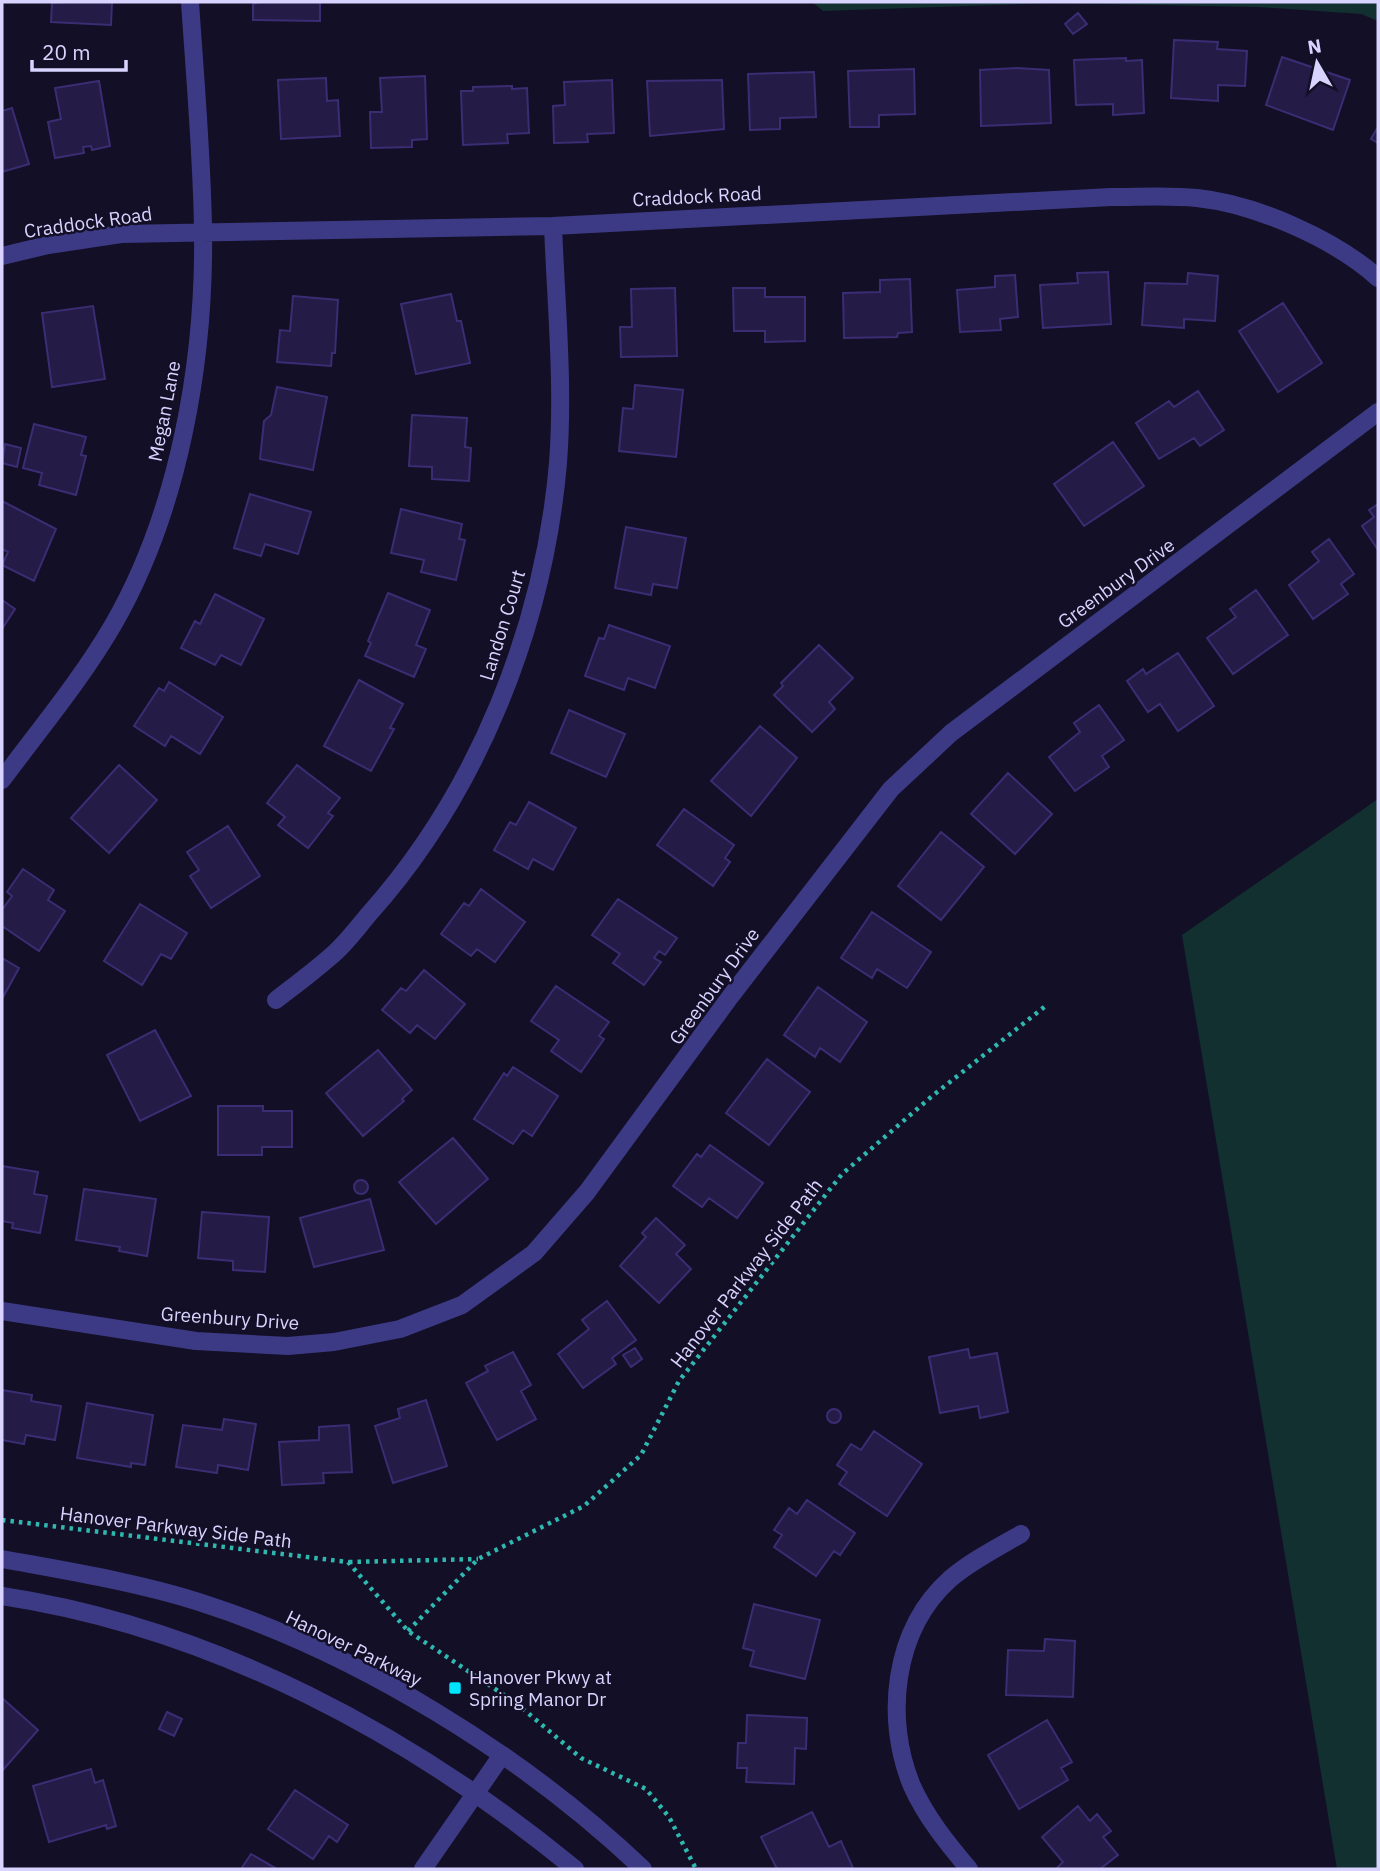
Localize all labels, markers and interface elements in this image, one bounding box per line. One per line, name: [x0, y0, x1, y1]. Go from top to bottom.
scale bar: [32, 28, 126, 72]
north arrow: [1282, 28, 1352, 98]
text: N: [1306, 33, 1323, 59]
text: 20 m: [42, 38, 91, 66]
street label: Craddock Road: [632, 181, 762, 211]
street label: Craddock Road: [22, 201, 154, 243]
street label: Megan Lane: [142, 359, 186, 463]
street label: Greenbury Drive: [1053, 533, 1179, 633]
street label: Landon Court: [474, 567, 530, 683]
street label: Greenbury Drive: [664, 923, 764, 1049]
street label: Hanover Parkway Side Path: [665, 1174, 827, 1372]
street label: Greenbury Drive: [160, 1301, 300, 1335]
street label: Hanover Parkway Side Path: [59, 1501, 293, 1553]
street label: Hanover Parkway: [282, 1605, 426, 1692]
place label: Hanover Pkwy at Spring Manor Dr: [469, 1665, 612, 1711]
marker: Hanover Pkwy at Spring Manor Dr: [447, 1680, 463, 1696]

